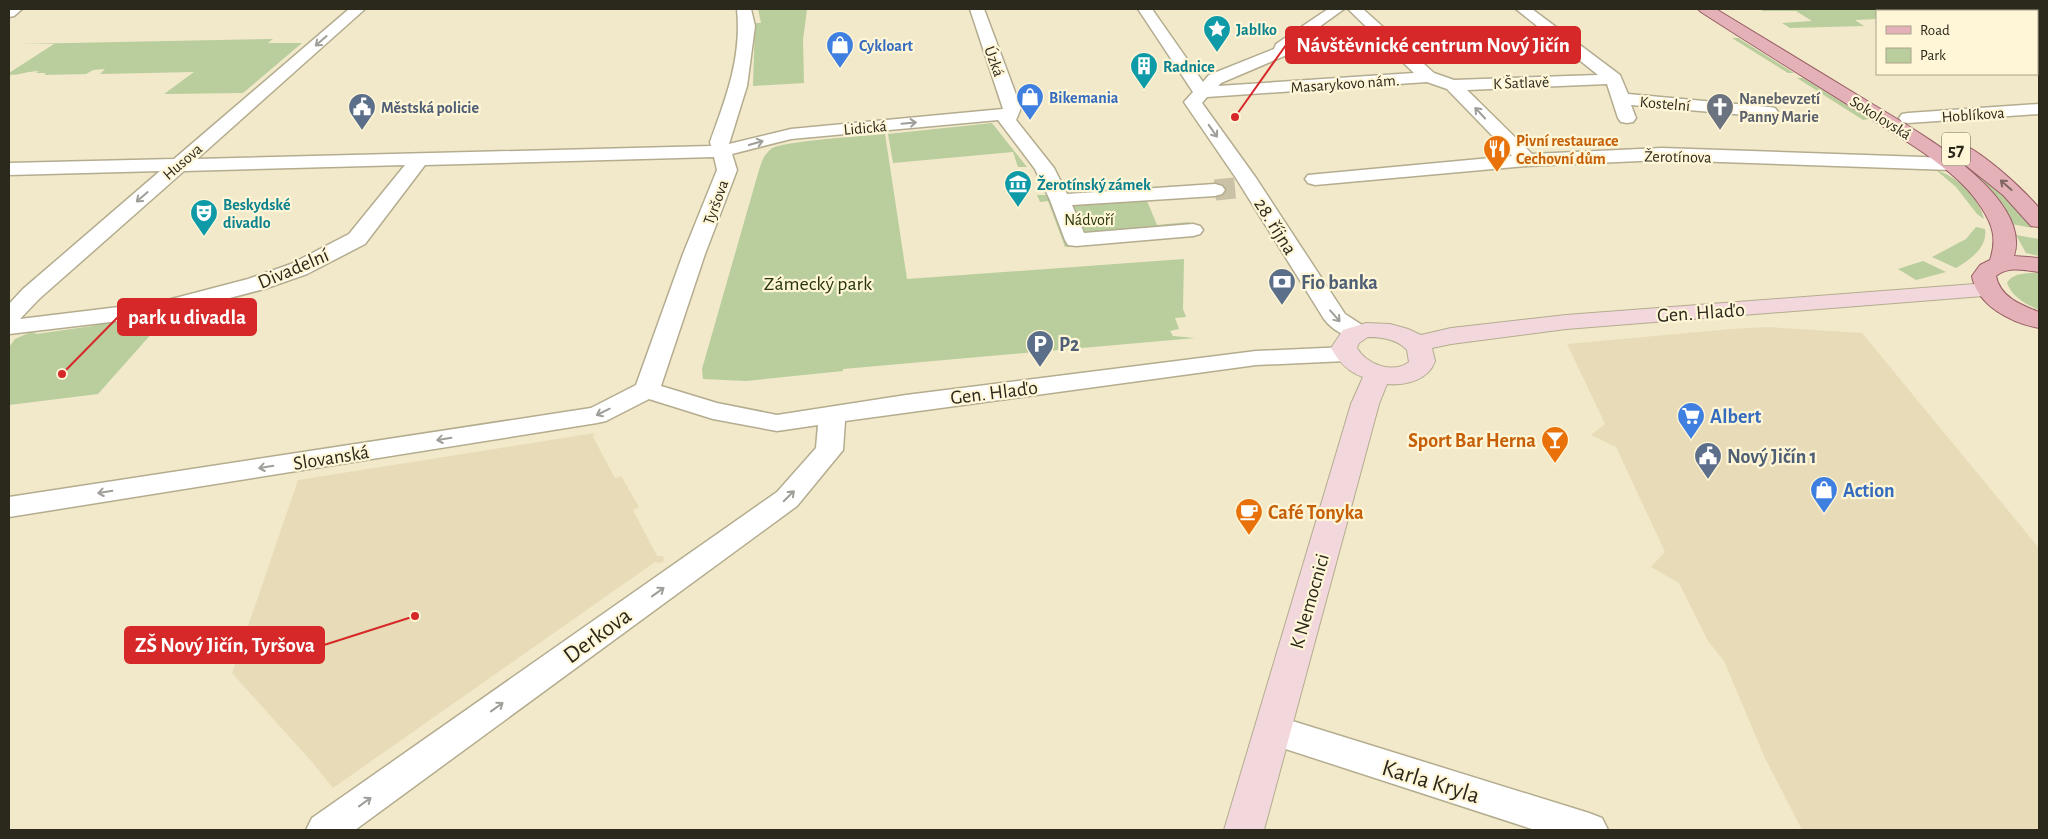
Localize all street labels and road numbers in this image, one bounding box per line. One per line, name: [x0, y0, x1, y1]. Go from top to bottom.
street label: Úzká: [981, 43, 1009, 79]
street label: Masarykovo nám.: [1290, 72, 1400, 97]
street label: K Šatlavě: [1493, 72, 1549, 92]
street label: Sokolovská: [1847, 93, 1914, 143]
street label: Kostelní: [1639, 94, 1691, 114]
street label: Hoblíkova: [1941, 105, 2005, 125]
street label: Lidická: [843, 118, 887, 138]
road number: 57: [1942, 132, 1970, 166]
street label: Husova: [160, 140, 205, 183]
street label: Žerotínova: [1644, 146, 1712, 166]
street label: Tyršova: [701, 178, 732, 227]
street label: 28. října: [1250, 195, 1300, 258]
street label: Divadelní: [255, 245, 332, 293]
street label: Gen. Hlaďo: [1656, 300, 1746, 326]
street label: Gen. Hlaďo: [949, 378, 1039, 408]
street label: Slovanská: [292, 442, 371, 474]
street label: K Nemocnici: [1287, 552, 1333, 651]
street label: Derkova: [559, 603, 636, 668]
street label: Karla Kryla: [1379, 756, 1482, 808]

